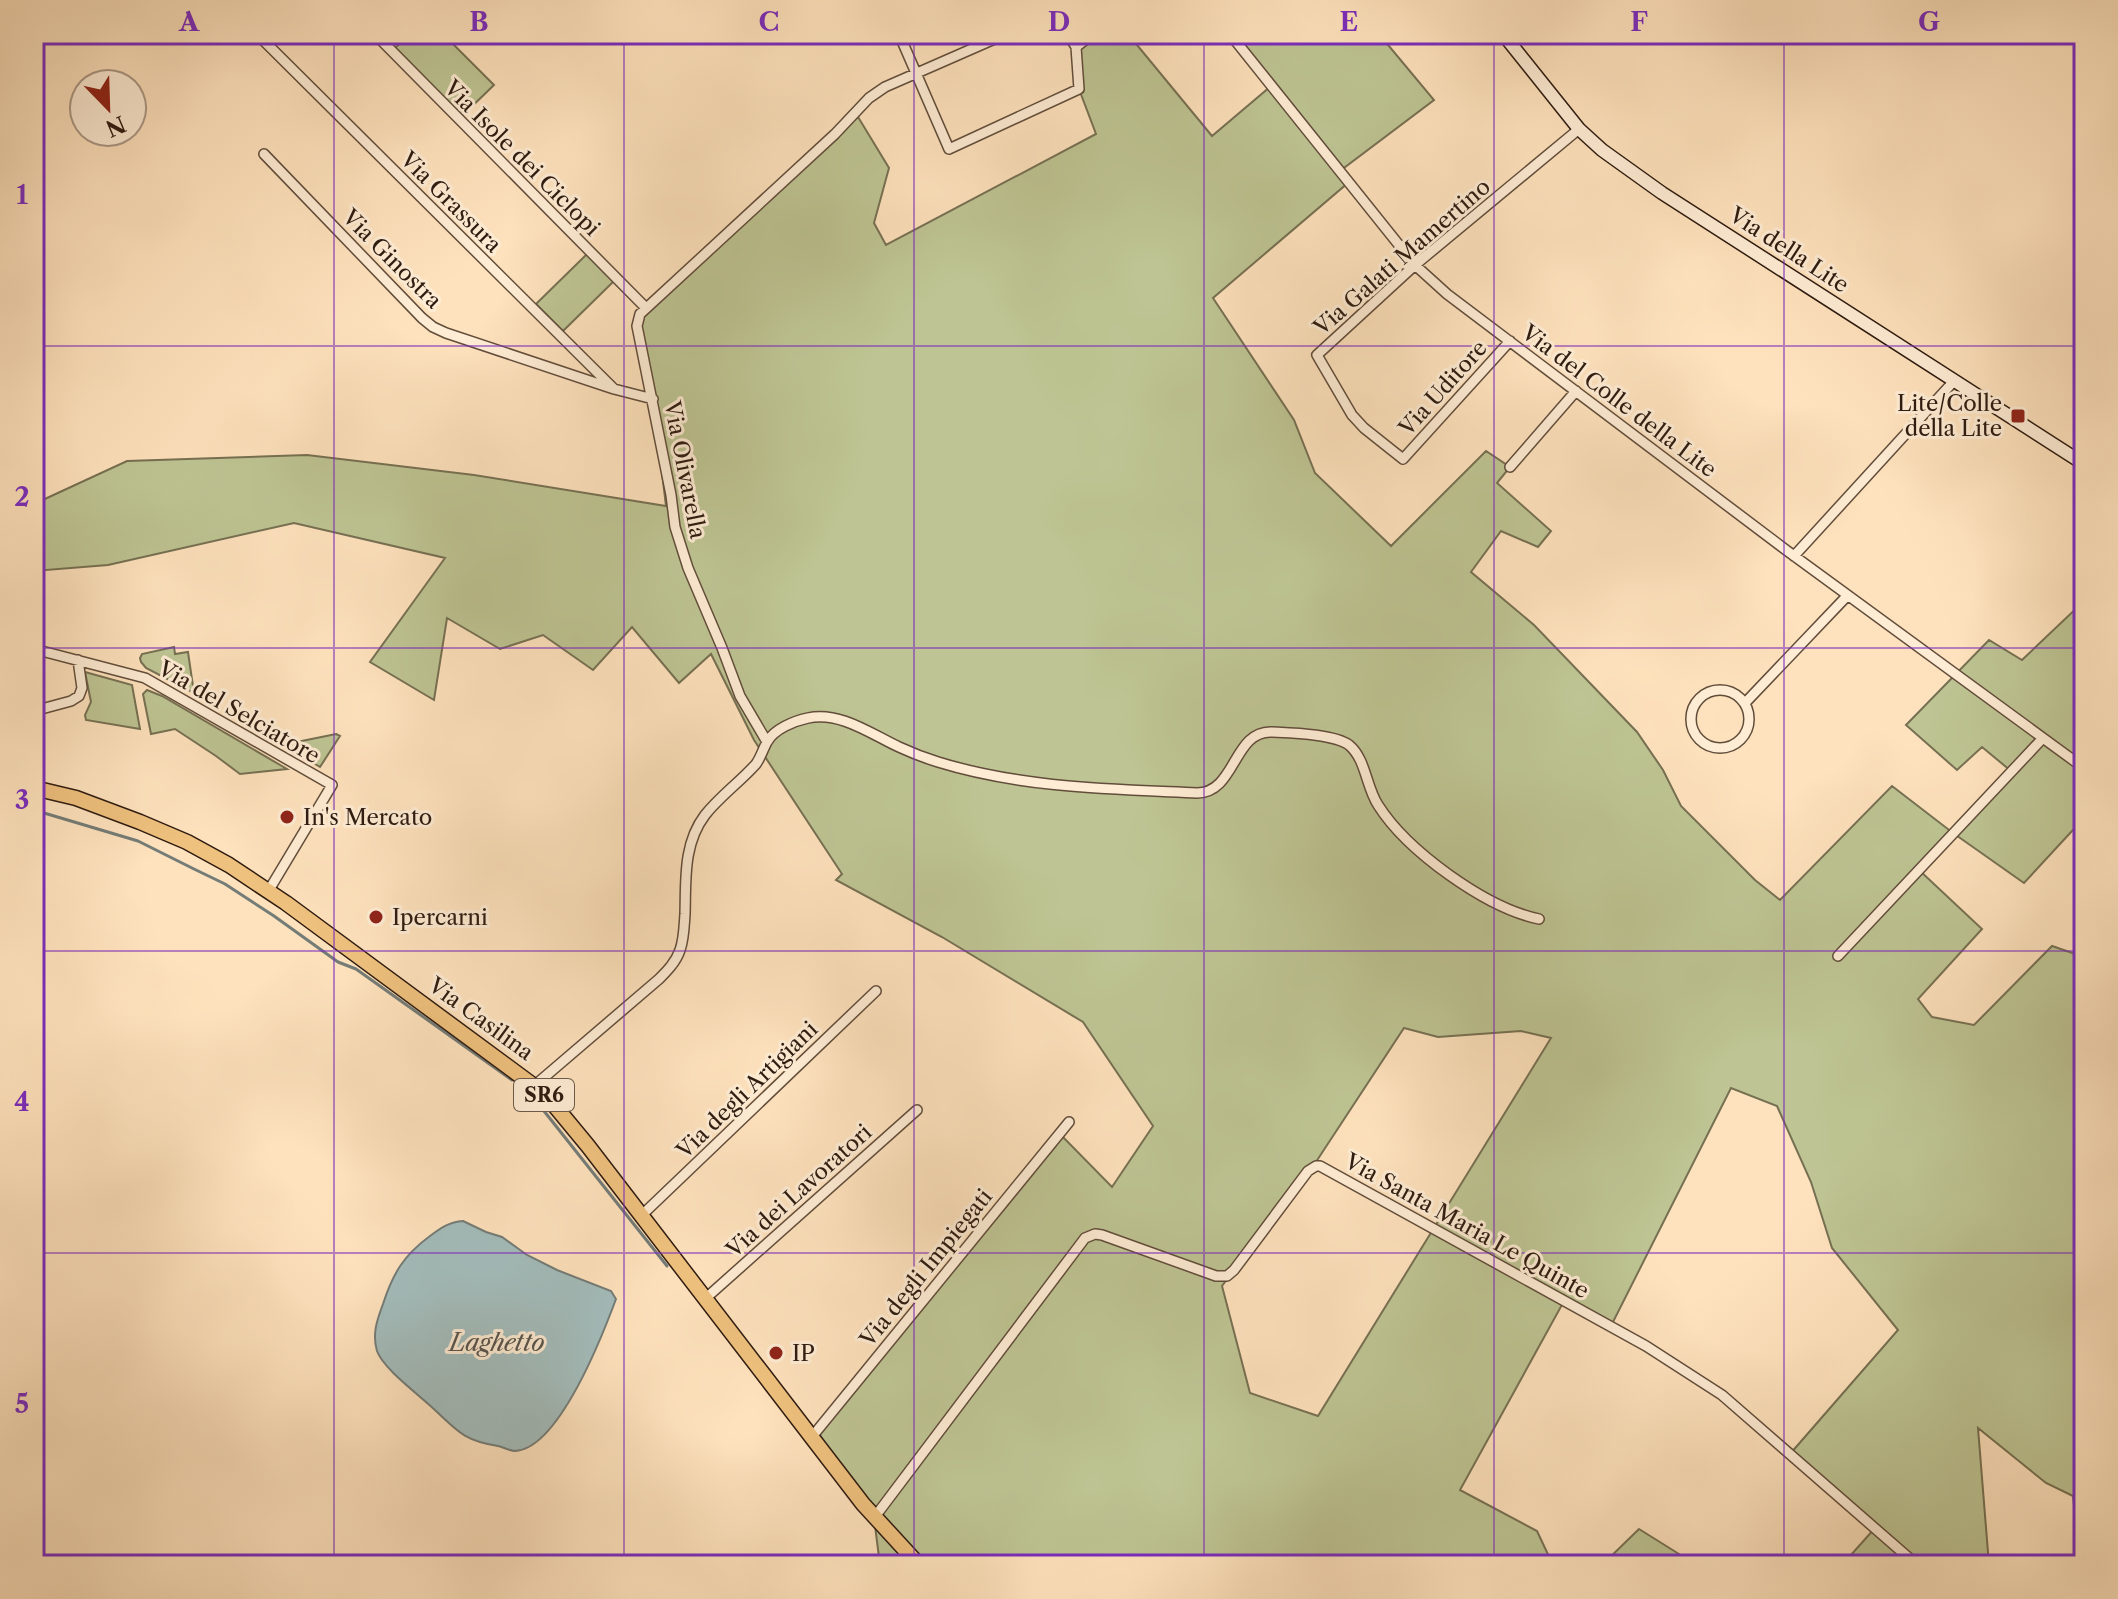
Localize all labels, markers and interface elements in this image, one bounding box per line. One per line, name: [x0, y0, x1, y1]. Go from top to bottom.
text: A: [178, 6, 200, 38]
text: B: [469, 6, 489, 38]
text: C: [759, 6, 779, 38]
text: D: [1048, 6, 1070, 38]
text: E: [1340, 6, 1358, 38]
text: F: [1630, 6, 1648, 38]
text: G: [1918, 6, 1940, 38]
north arrow: [68, 68, 148, 148]
street label: Via Isole dei Ciclopi: [438, 74, 606, 242]
text: N: [102, 110, 130, 142]
street label: Via Grassura: [394, 145, 507, 258]
street label: Via Galati Mamertino: [1307, 173, 1496, 342]
text: 1: [16, 179, 28, 211]
street label: Via della Lite: [1723, 201, 1854, 299]
street label: Via Ginostra: [336, 203, 448, 315]
street label: Via del Colle della Lite: [1516, 318, 1722, 483]
street label: Via Uditore: [1393, 335, 1493, 442]
place label: Lite/Colle della Lite: [1897, 390, 2002, 442]
street label: Via Olivarella: [658, 398, 712, 542]
marker: Lite/Colle della Lite: [2009, 407, 2027, 425]
text: 2: [14, 481, 30, 513]
street label: Via del Selciatore: [152, 654, 325, 769]
text: 3: [15, 784, 29, 816]
place label: In's Mercato: [303, 804, 432, 831]
marker: In's Mercato: [278, 808, 296, 826]
place label: Ipercarni: [392, 904, 488, 931]
marker: Ipercarni: [367, 908, 385, 926]
street label: Via Casilina: [422, 971, 539, 1066]
street label: Via degli Artigiani: [670, 1016, 823, 1165]
road number: SR6: [514, 1079, 574, 1111]
text: 4: [14, 1086, 30, 1118]
street label: Via dei Lavoratori: [720, 1118, 877, 1264]
street label: Via Santa Maria Le Quinte: [1339, 1147, 1594, 1304]
street label: Via degli Impiegati: [853, 1183, 998, 1353]
water label: Laghetto: [447, 1328, 545, 1357]
place label: IP: [792, 1340, 815, 1367]
marker: IP: [767, 1344, 785, 1362]
text: 5: [15, 1388, 29, 1420]

